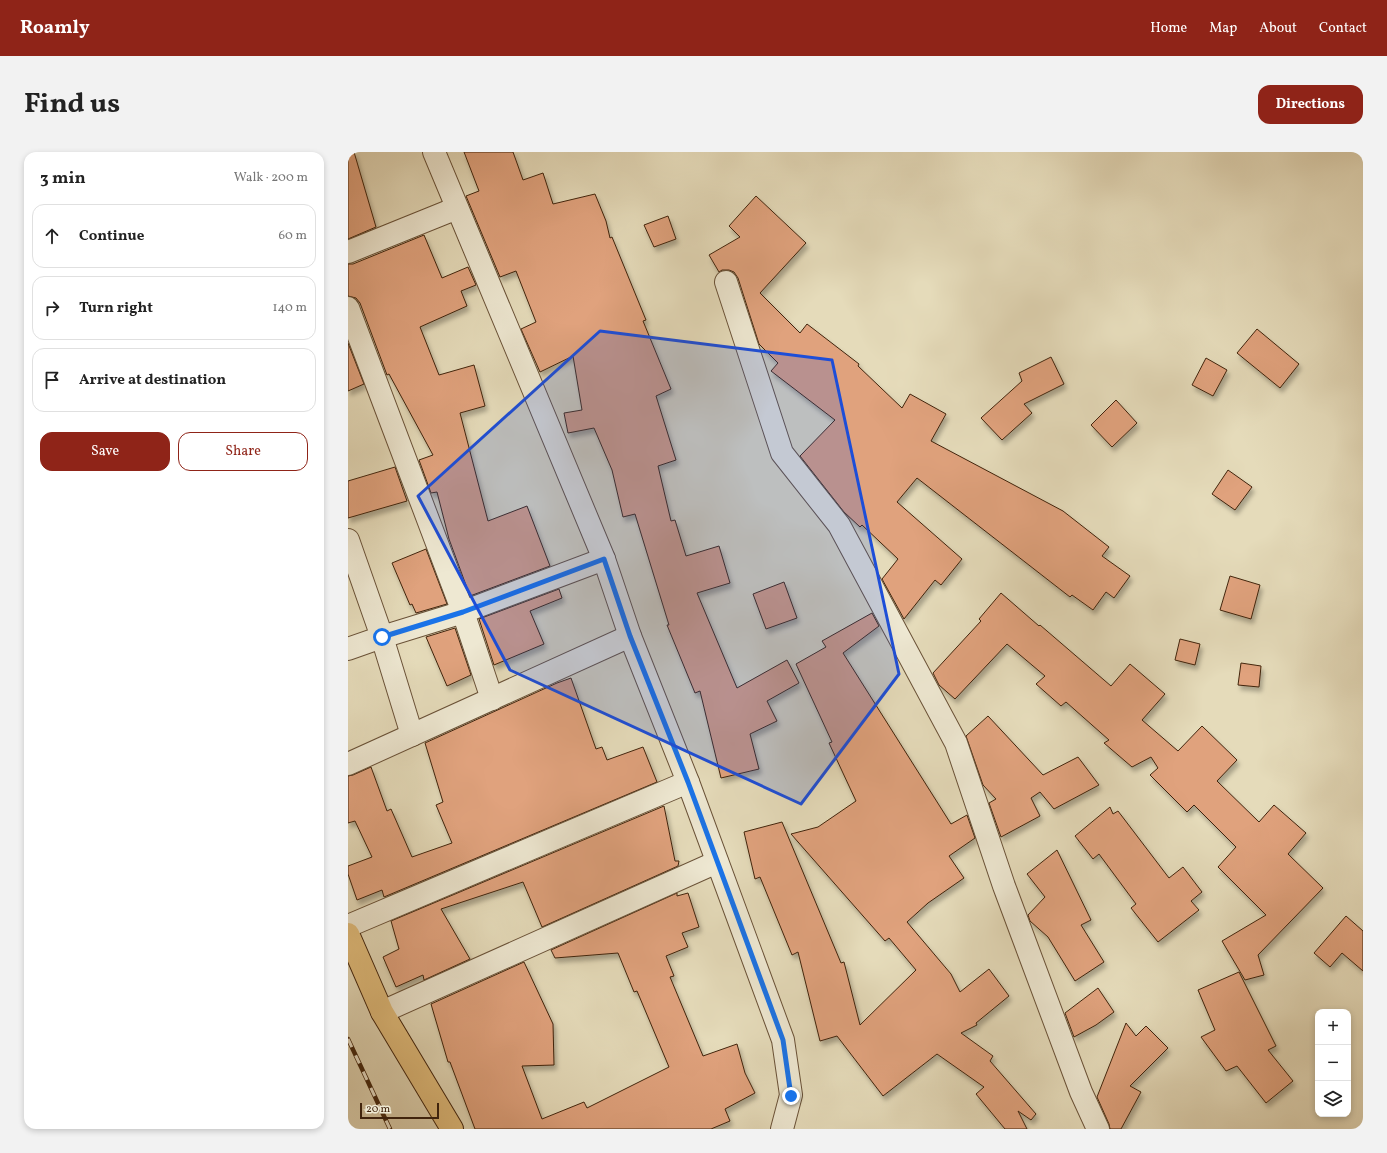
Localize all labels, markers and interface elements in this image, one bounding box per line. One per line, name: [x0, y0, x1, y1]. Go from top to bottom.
text: Roamly: [20, 15, 90, 41]
text: Home: [1150, 19, 1187, 38]
text: Map: [1209, 19, 1237, 38]
text: About: [1259, 19, 1297, 38]
text: Contact: [1319, 19, 1367, 38]
text: Find us: [24, 85, 120, 124]
button: Directions: [1258, 85, 1363, 124]
text: 3 min: [40, 167, 86, 190]
text: Walk · 200 m: [234, 169, 308, 187]
icon: ahead: [41, 225, 63, 247]
text: Continue: [79, 226, 144, 247]
text: 60 m: [279, 227, 307, 245]
icon: right: [41, 297, 63, 319]
text: Turn right: [79, 298, 153, 319]
text: 140 m: [273, 299, 307, 317]
icon: arrive: [41, 369, 63, 391]
text: Arrive at destination: [79, 370, 226, 391]
button: Save: [40, 432, 170, 471]
button: Share: [178, 432, 308, 471]
route start: [373, 628, 391, 646]
map controls: [1315, 1009, 1351, 1117]
button: +: [1315, 1009, 1351, 1045]
button: −: [1315, 1045, 1351, 1081]
button: layers: [1315, 1081, 1351, 1117]
route end: [782, 1087, 800, 1105]
scale bar: [360, 1101, 439, 1120]
text: 20 m: [366, 1102, 390, 1117]

